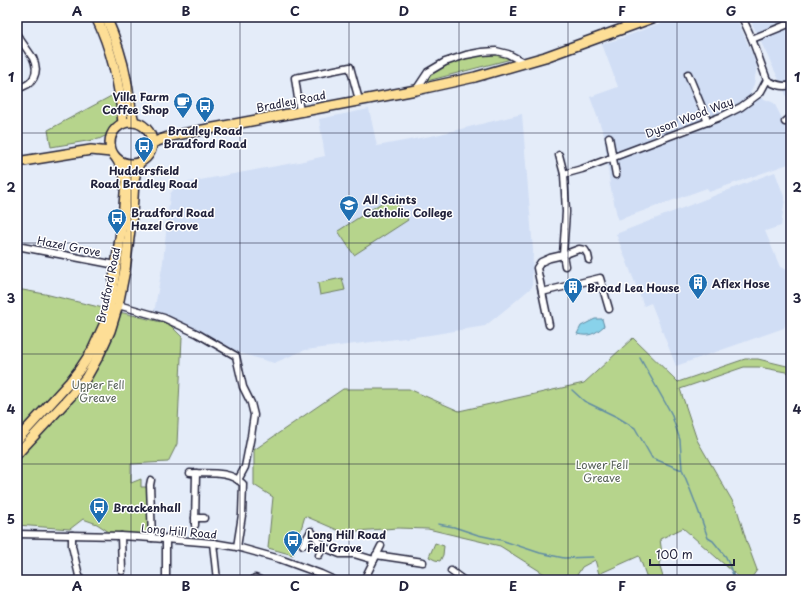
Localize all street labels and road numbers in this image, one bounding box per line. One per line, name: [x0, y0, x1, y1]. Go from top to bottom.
street label: Bradley Road: [255, 86, 327, 116]
street label: Dyson Wood Way: [643, 92, 735, 142]
street label: Hazel Grove: [36, 232, 102, 261]
street label: Bradford Road: [92, 246, 124, 324]
street label: Long Hill Road: [140, 519, 218, 543]

